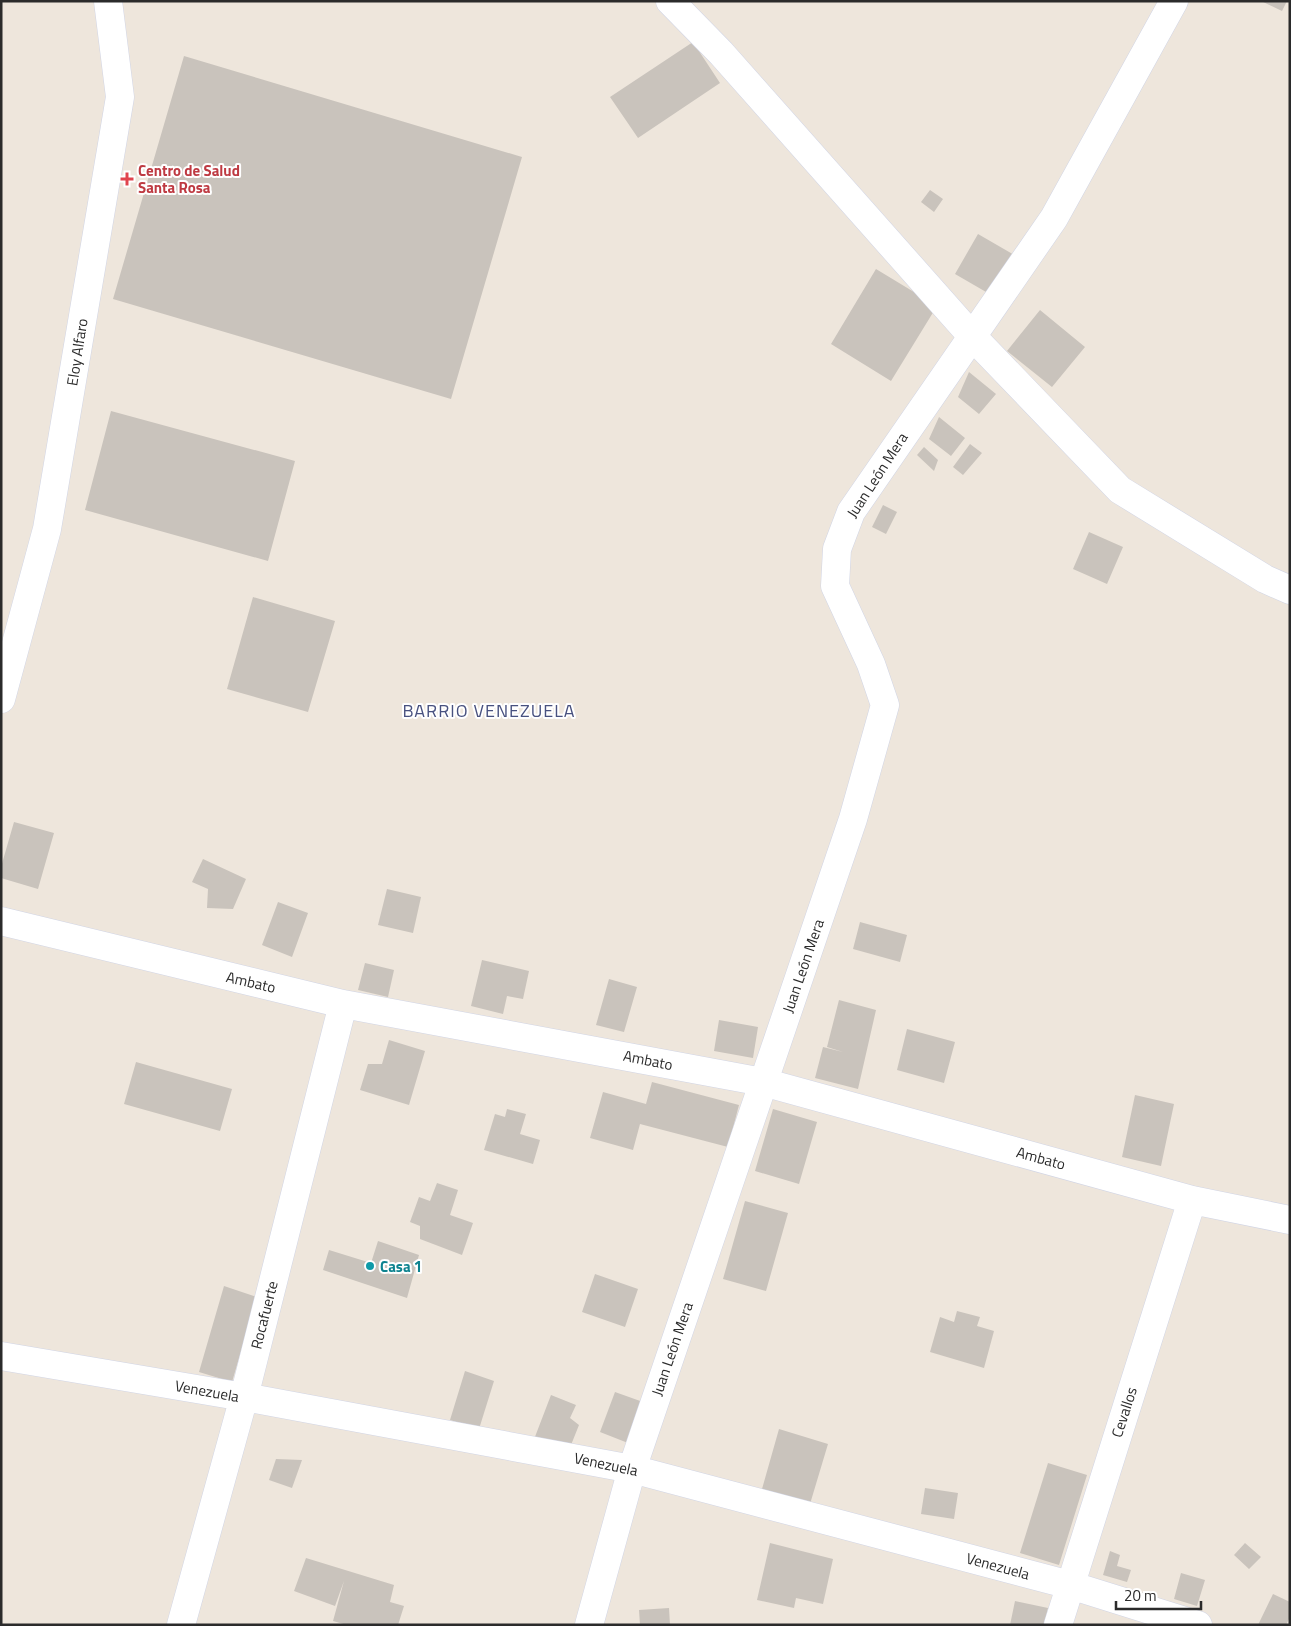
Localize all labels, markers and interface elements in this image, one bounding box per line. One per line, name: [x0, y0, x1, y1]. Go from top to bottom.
place label: Centro de Salud Santa Rosa: [138, 159, 240, 199]
marker: Centro de Salud Santa Rosa: [120, 172, 134, 186]
street label: Eloy Alfaro: [60, 317, 94, 387]
street label: Juan León Mera: [841, 427, 914, 522]
district label: BARRIO VENEZUELA: [402, 697, 576, 724]
street label: Juan León Mera: [776, 915, 830, 1016]
street label: Ambato: [224, 965, 278, 999]
street label: Ambato: [621, 1044, 675, 1076]
street label: Ambato: [1014, 1140, 1068, 1176]
place label: Casa 1: [380, 1255, 422, 1278]
marker: Casa 1: [364, 1260, 376, 1272]
street label: Rocafuerte: [244, 1278, 284, 1352]
street label: Juan León Mera: [645, 1298, 699, 1399]
street label: Venezuela: [173, 1374, 241, 1408]
street label: Cevallos: [1105, 1384, 1143, 1440]
street label: Venezuela: [572, 1446, 641, 1482]
street label: Venezuela: [964, 1547, 1033, 1586]
scale bar: [1116, 1578, 1201, 1610]
text: 20 m: [1124, 1584, 1157, 1607]

